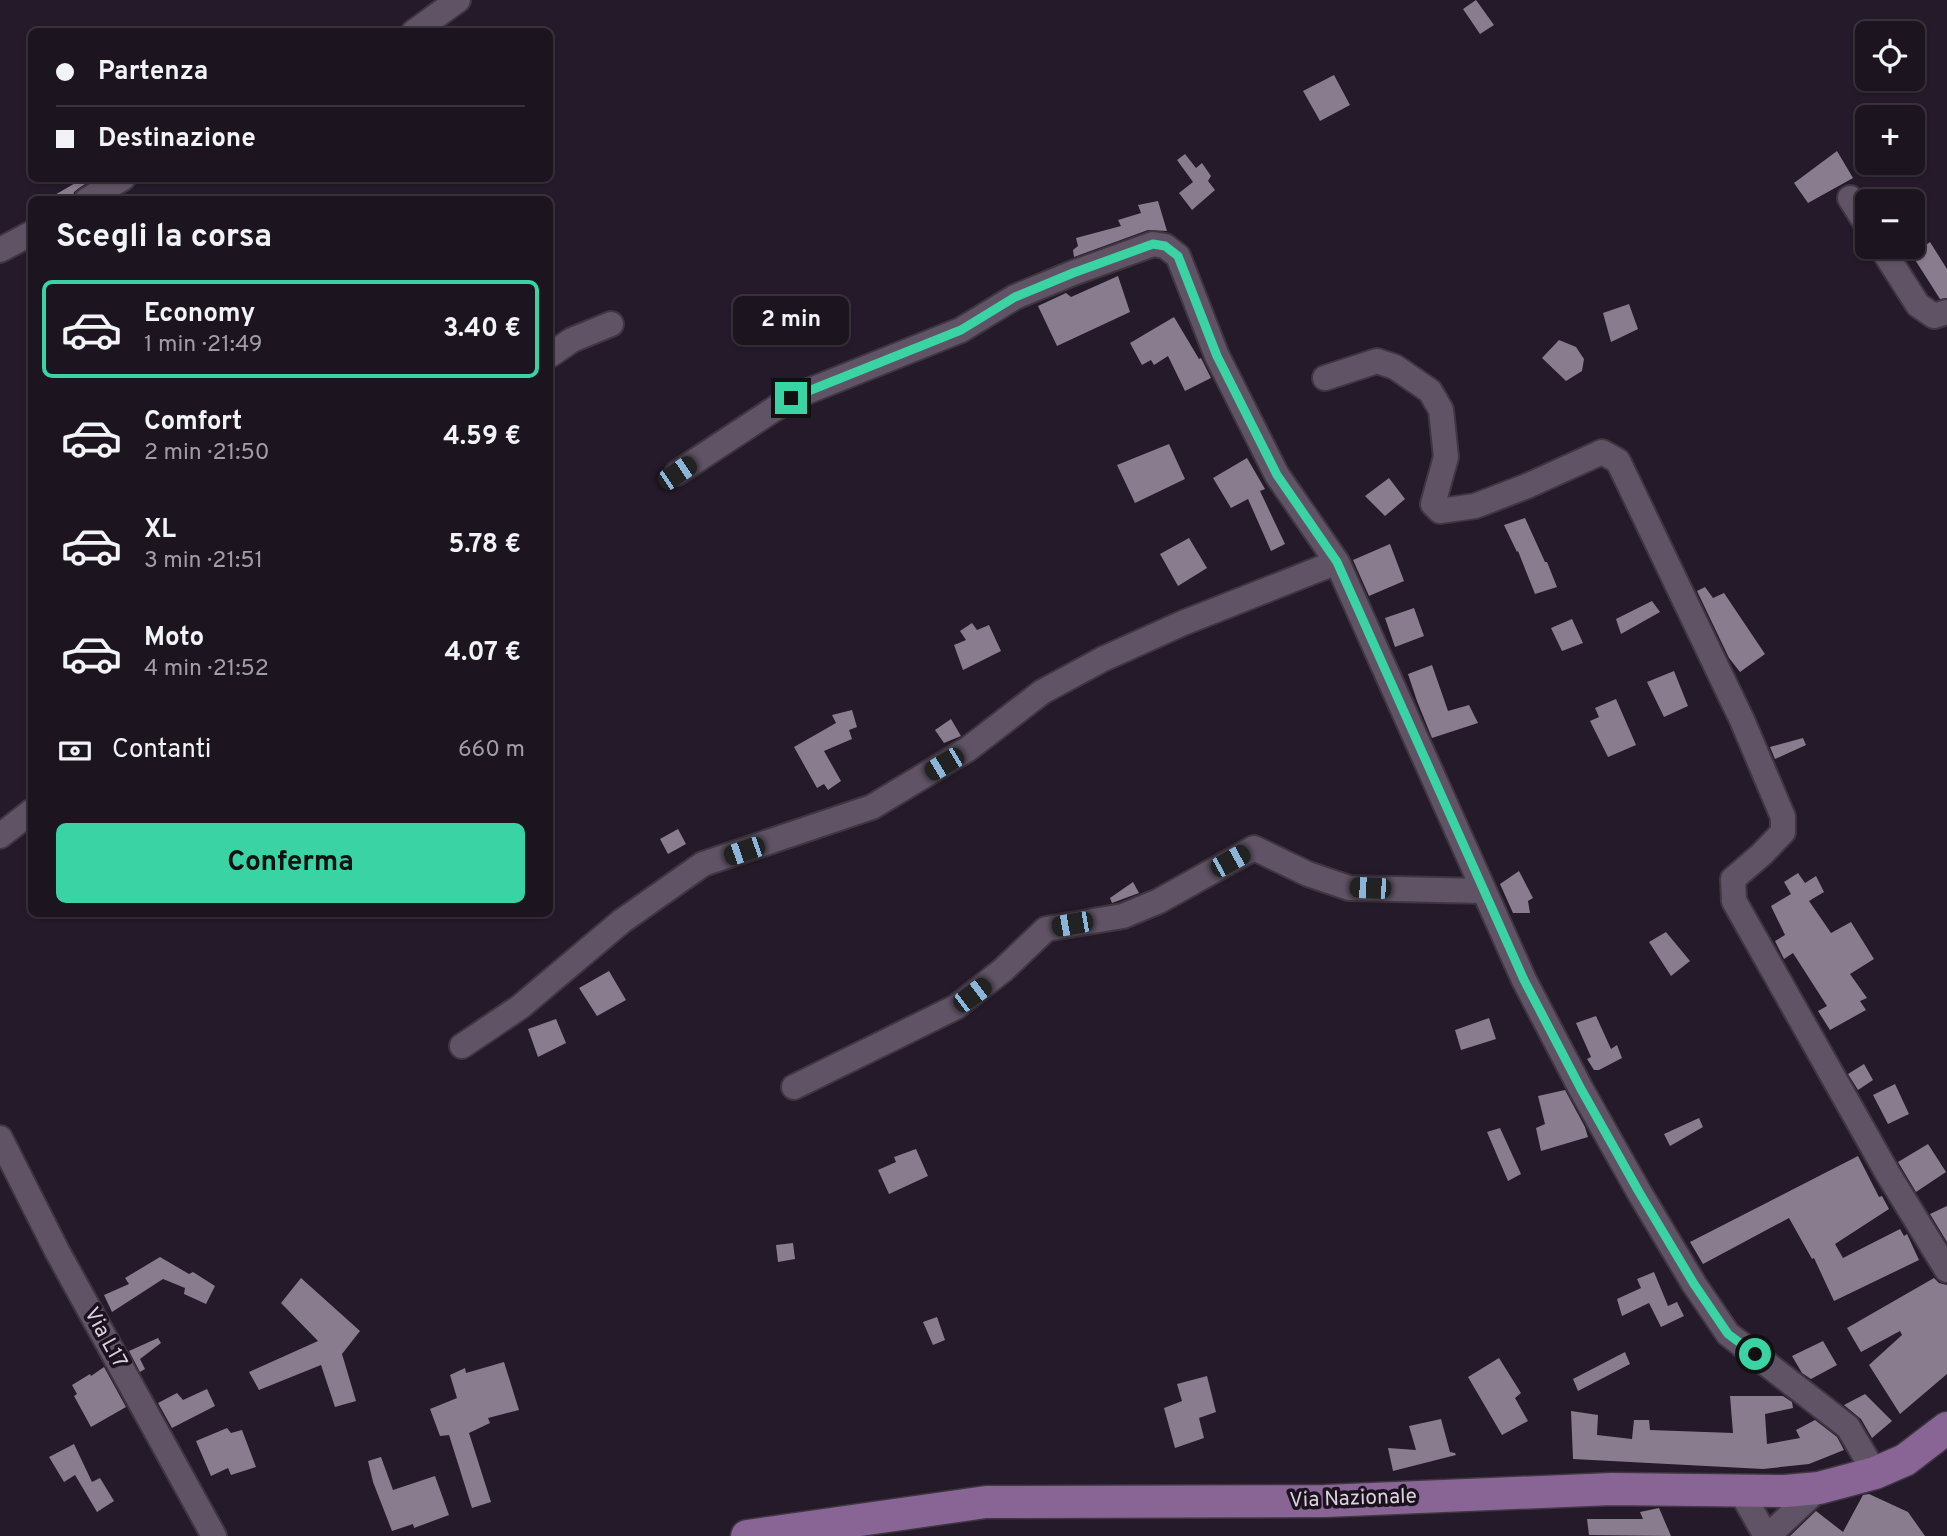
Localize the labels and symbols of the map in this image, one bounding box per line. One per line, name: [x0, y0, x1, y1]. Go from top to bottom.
callout: 2 min: [733, 296, 849, 346]
route end: [775, 382, 807, 414]
car: [654, 453, 701, 493]
car: [921, 744, 968, 784]
car: [721, 834, 768, 868]
car: [1207, 842, 1254, 880]
car: [1349, 877, 1392, 899]
car: [1050, 910, 1095, 938]
car: [949, 974, 996, 1016]
street label: Via L17: [77, 1303, 133, 1373]
route start: [1739, 1338, 1771, 1370]
street label: Via Nazionale: [1289, 1483, 1417, 1515]

